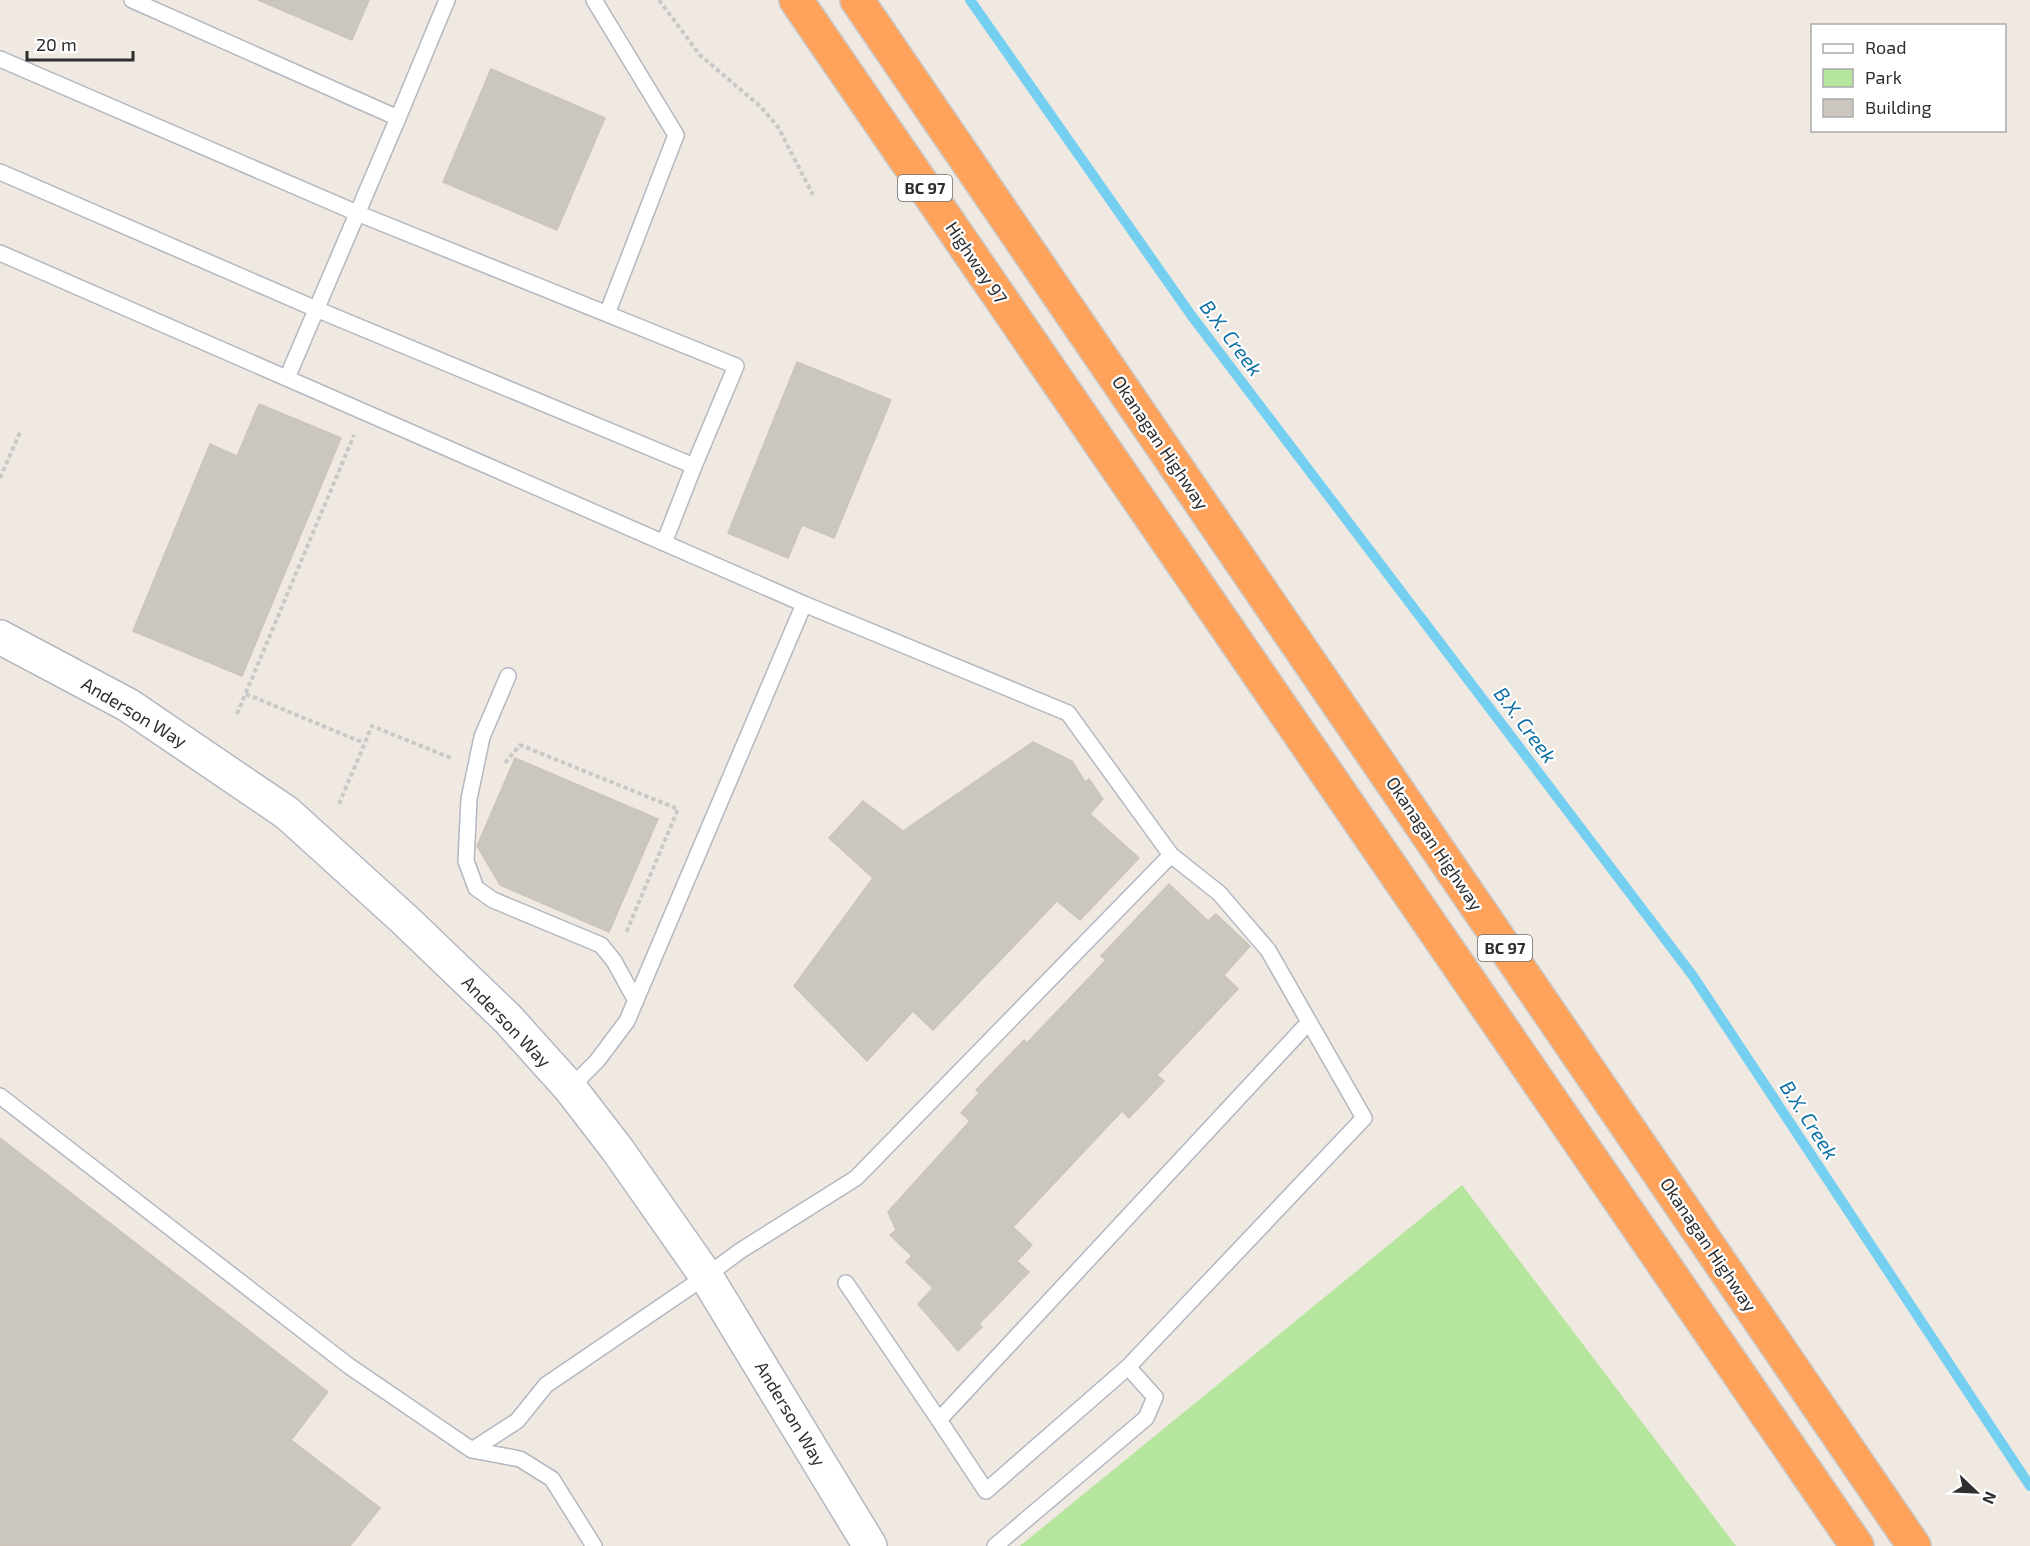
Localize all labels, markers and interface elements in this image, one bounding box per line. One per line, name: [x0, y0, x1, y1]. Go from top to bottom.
scale bar: [27, 24, 134, 62]
legend: [1811, 24, 2006, 132]
text: 20 m: [36, 33, 77, 55]
text: Road: [1865, 36, 1906, 58]
text: Park: [1865, 66, 1902, 88]
text: Building: [1865, 96, 1932, 118]
road number: BC 97: [898, 175, 952, 201]
street label: Highway 97: [941, 217, 1012, 308]
water label: B.X. Creek: [1195, 295, 1268, 380]
street label: Okanagan Highway: [1108, 371, 1214, 514]
street label: Anderson Way: [78, 672, 191, 752]
water label: B.X. Creek: [1489, 682, 1562, 767]
street label: Okanagan Highway: [1382, 772, 1488, 915]
road number: BC 97: [1478, 935, 1532, 961]
street label: Anderson Way: [458, 971, 556, 1072]
water label: B.X. Creek: [1776, 1076, 1844, 1163]
street label: Okanagan Highway: [1656, 1173, 1762, 1316]
street label: Anderson Way: [751, 1357, 831, 1470]
north arrow: [1946, 1462, 2006, 1522]
text: N: [1979, 1489, 2001, 1507]

